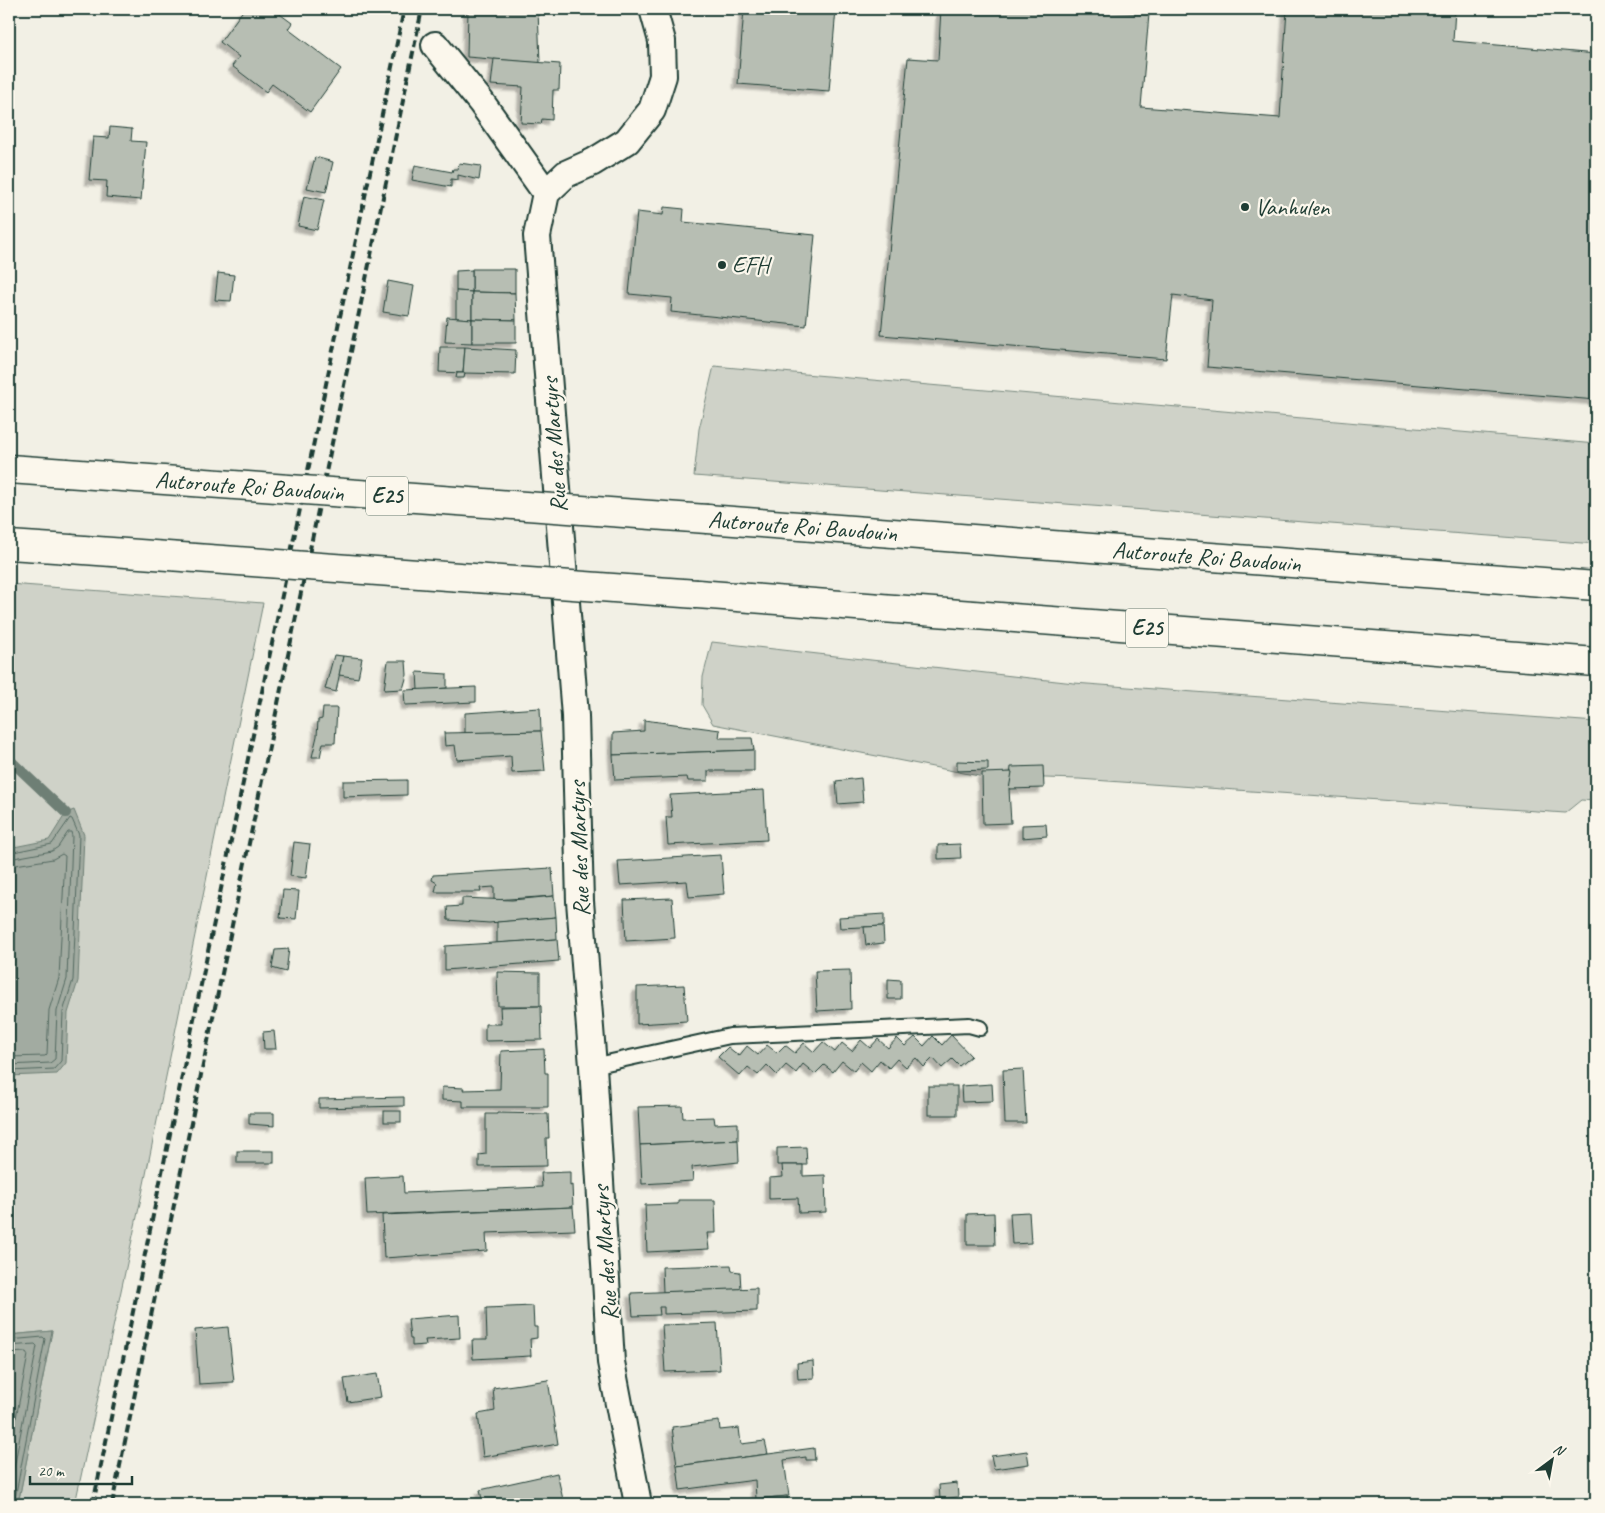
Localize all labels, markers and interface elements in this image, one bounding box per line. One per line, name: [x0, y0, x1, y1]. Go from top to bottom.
place label: Vanhulen: [1255, 192, 1330, 222]
marker: Vanhulen: [1239, 201, 1251, 213]
place label: EFH: [732, 250, 773, 280]
marker: EFH: [716, 259, 728, 271]
street label: Rue des Martyrs: [534, 374, 574, 514]
street label: Autoroute Roi Baudouin: [154, 464, 345, 508]
road number: E25: [366, 476, 408, 516]
street label: Autoroute Roi Baudouin: [707, 504, 898, 548]
street label: Autoroute Roi Baudouin: [1111, 535, 1302, 579]
road number: E25: [1126, 608, 1168, 648]
street label: Rue des Martyrs: [562, 778, 596, 917]
street label: Rue des Martyrs: [585, 1182, 625, 1322]
north arrow: [1528, 1436, 1578, 1486]
text: N: [1550, 1440, 1569, 1460]
scale bar: [30, 1453, 132, 1485]
text: 20 m: [38, 1462, 65, 1481]

